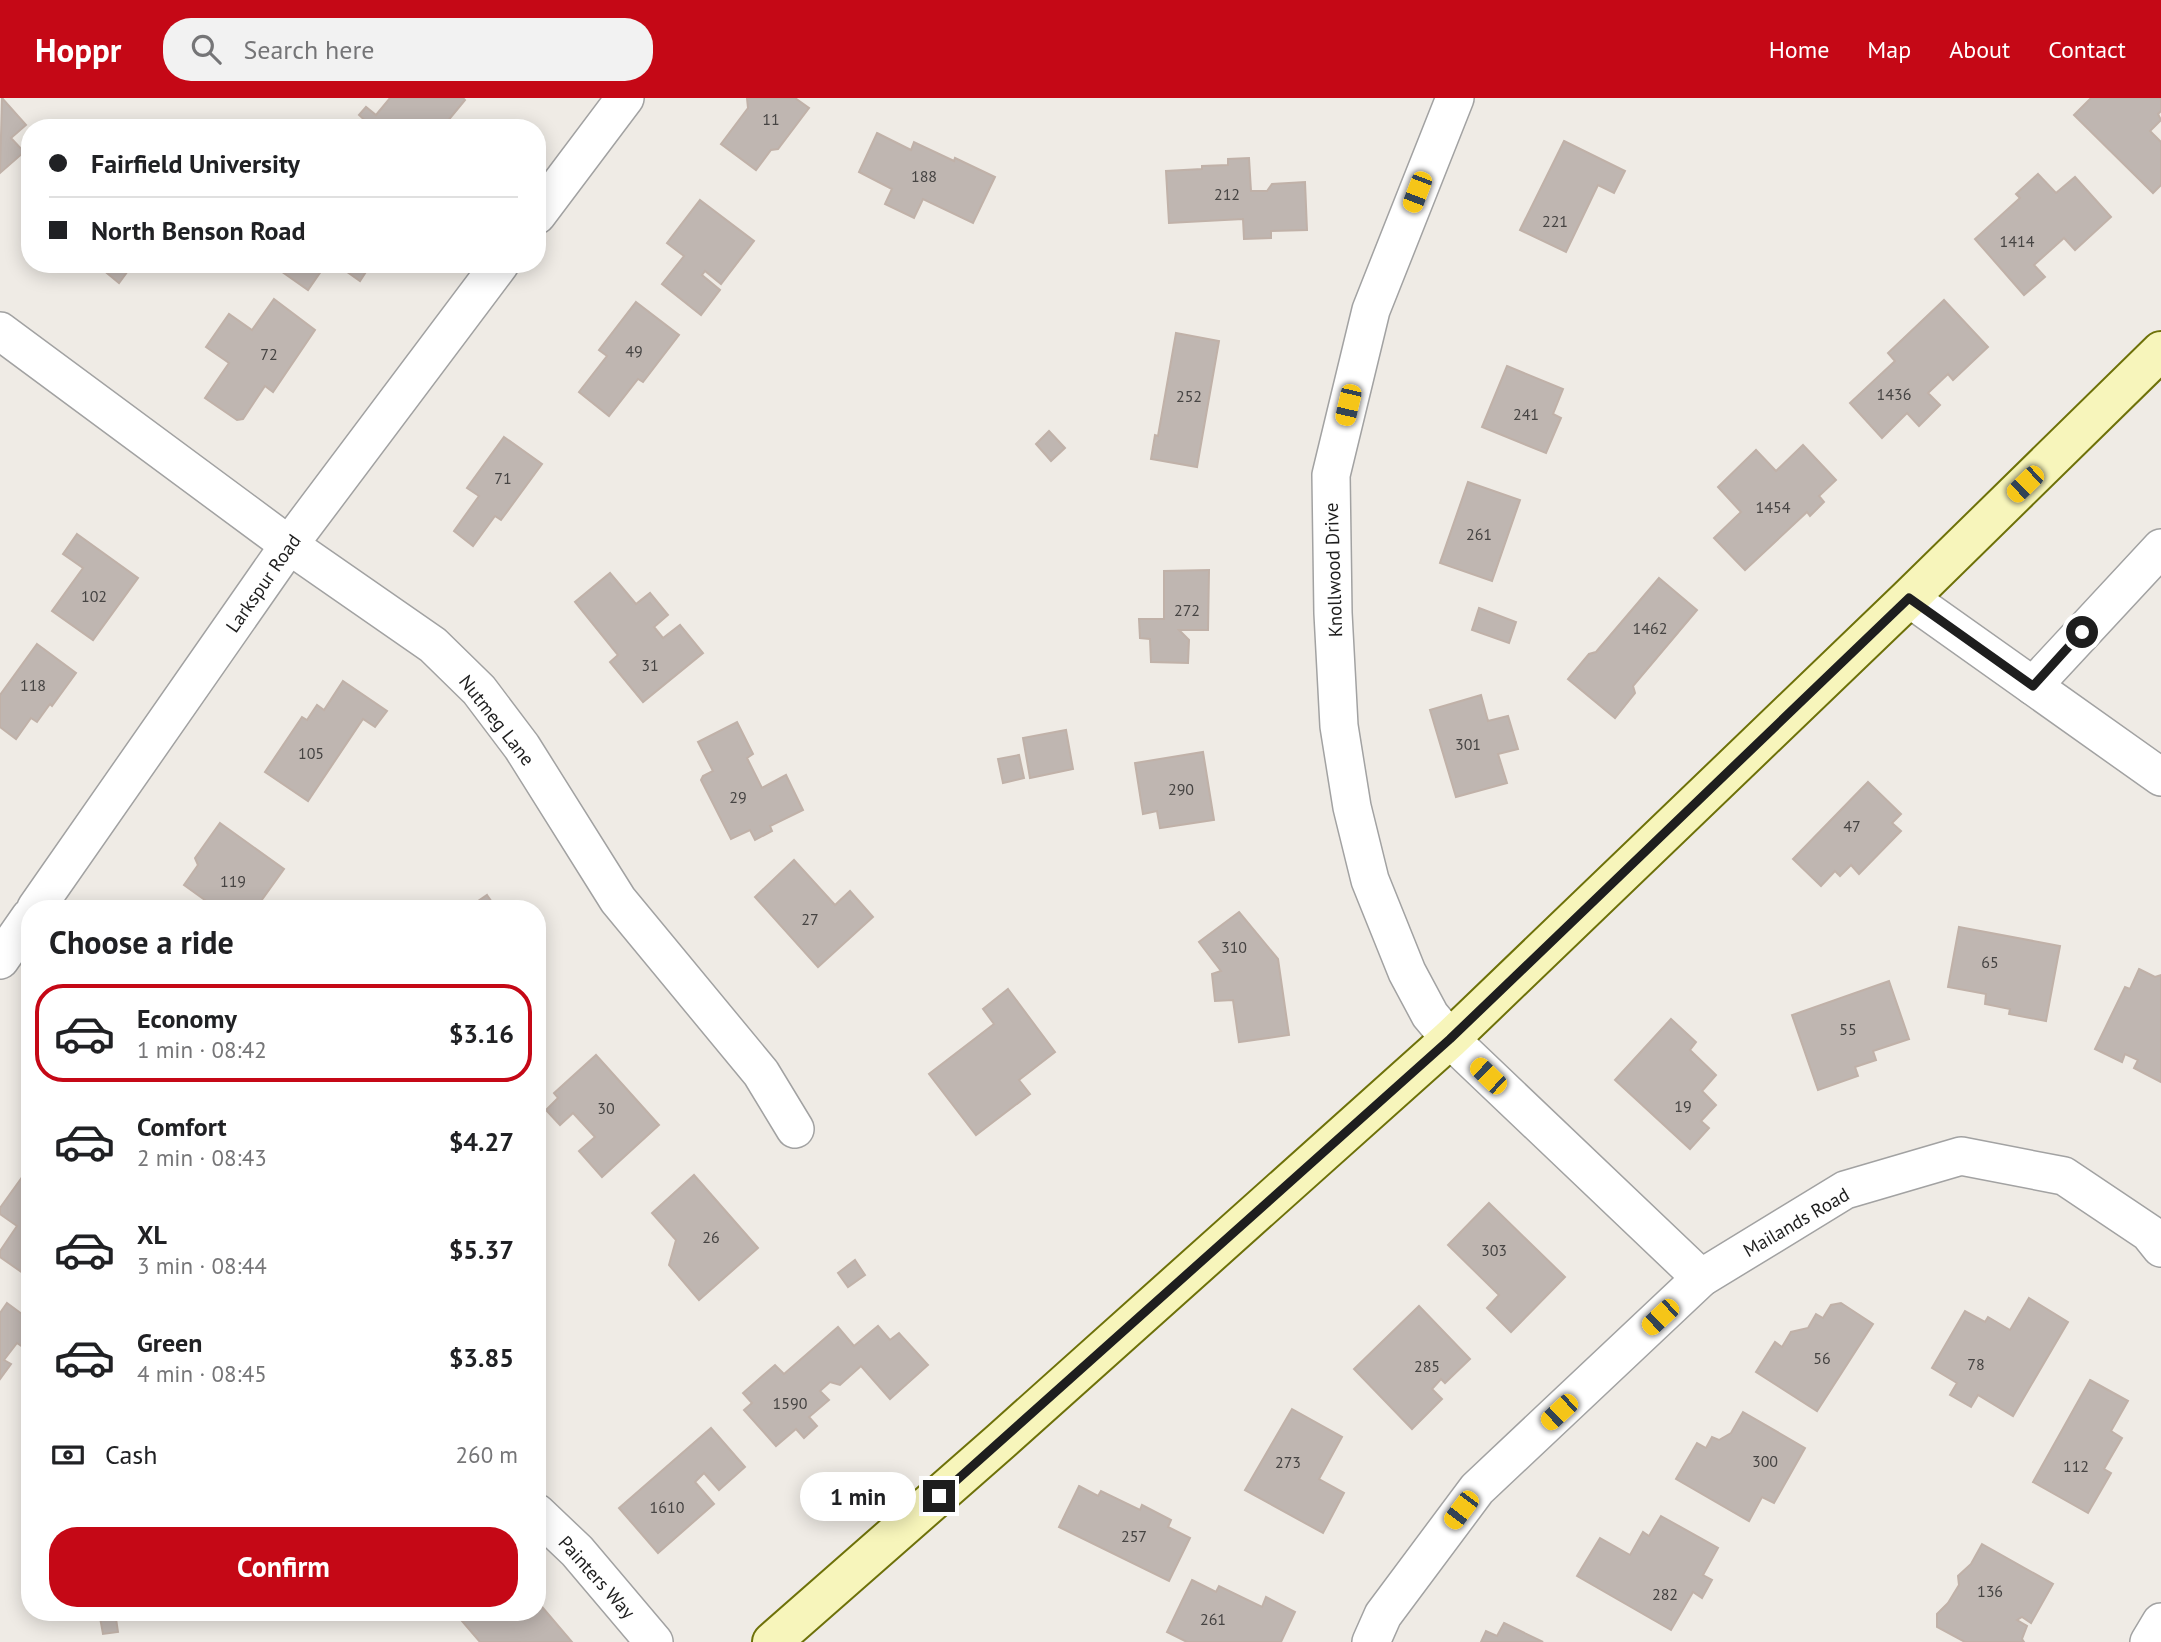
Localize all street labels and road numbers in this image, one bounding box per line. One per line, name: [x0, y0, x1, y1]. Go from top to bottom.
street label: Knollwood Drive: [1319, 502, 1347, 638]
street label: Larkspur Road: [220, 529, 306, 637]
street label: Nutmeg Lane: [454, 670, 540, 770]
street label: Mailands Road: [1739, 1182, 1853, 1262]
street label: Painters Way: [554, 1531, 641, 1623]

